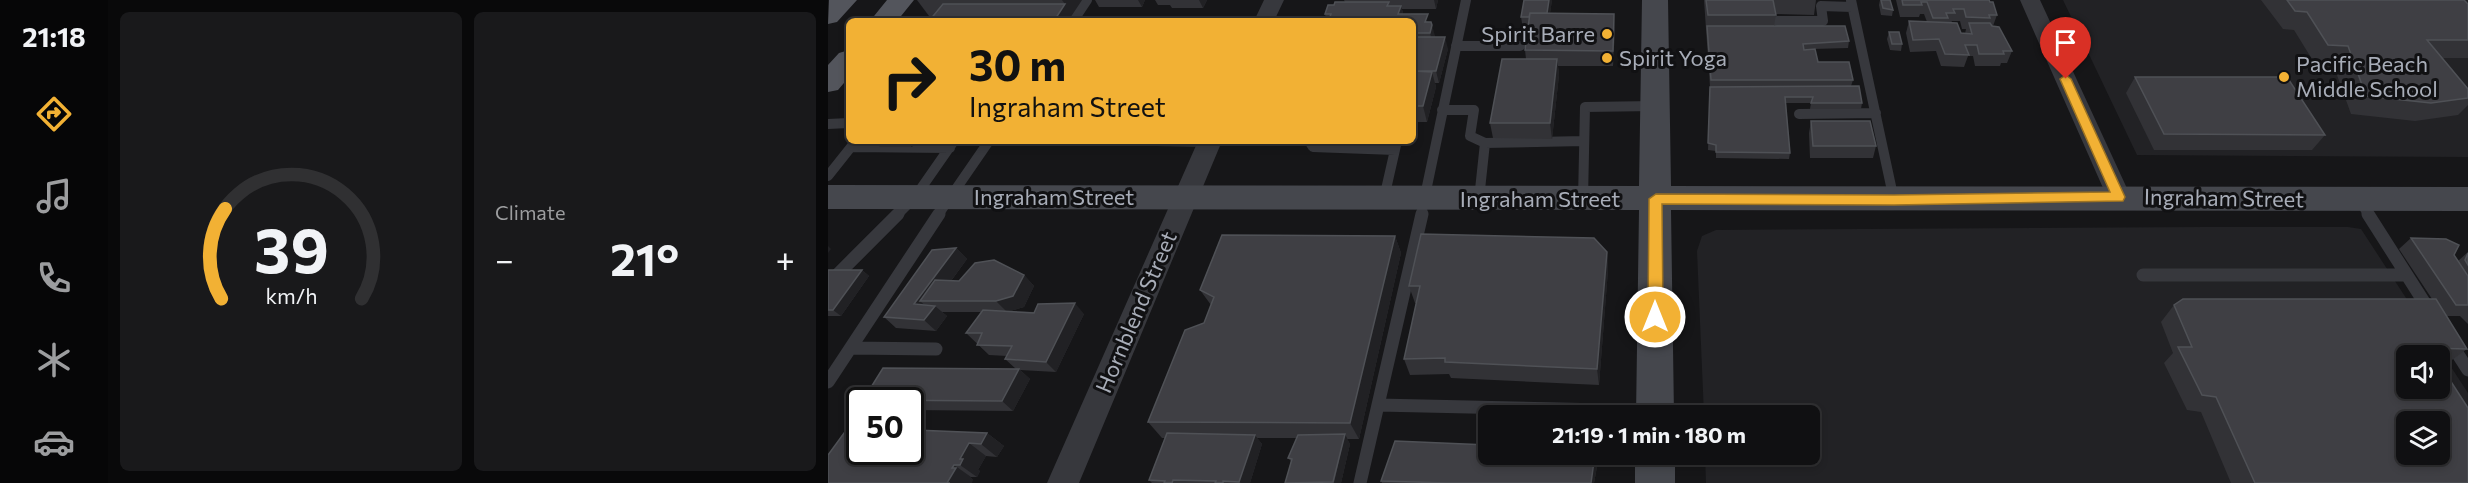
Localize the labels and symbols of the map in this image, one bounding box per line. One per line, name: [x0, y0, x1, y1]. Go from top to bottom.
pin: [2040, 17, 2091, 79]
place label: Spirit Barre: [1481, 20, 1595, 47]
marker: Spirit Barre: [1600, 27, 1614, 41]
place label: Spirit Yoga: [1619, 44, 1727, 71]
place label: Pacific Beach Middle School: [2296, 50, 2438, 102]
marker: Spirit Yoga: [1600, 51, 1614, 65]
marker: Pacific Beach Middle School: [2277, 70, 2291, 84]
street label: Ingraham Street: [974, 183, 1134, 210]
street label: Ingraham Street: [2144, 183, 2304, 212]
street label: Ingraham Street: [1460, 185, 1620, 212]
street label: Hornblend Street: [1089, 227, 1182, 397]
position arrow: [1623, 285, 1687, 349]
speed limit sign: 50: [846, 387, 924, 465]

